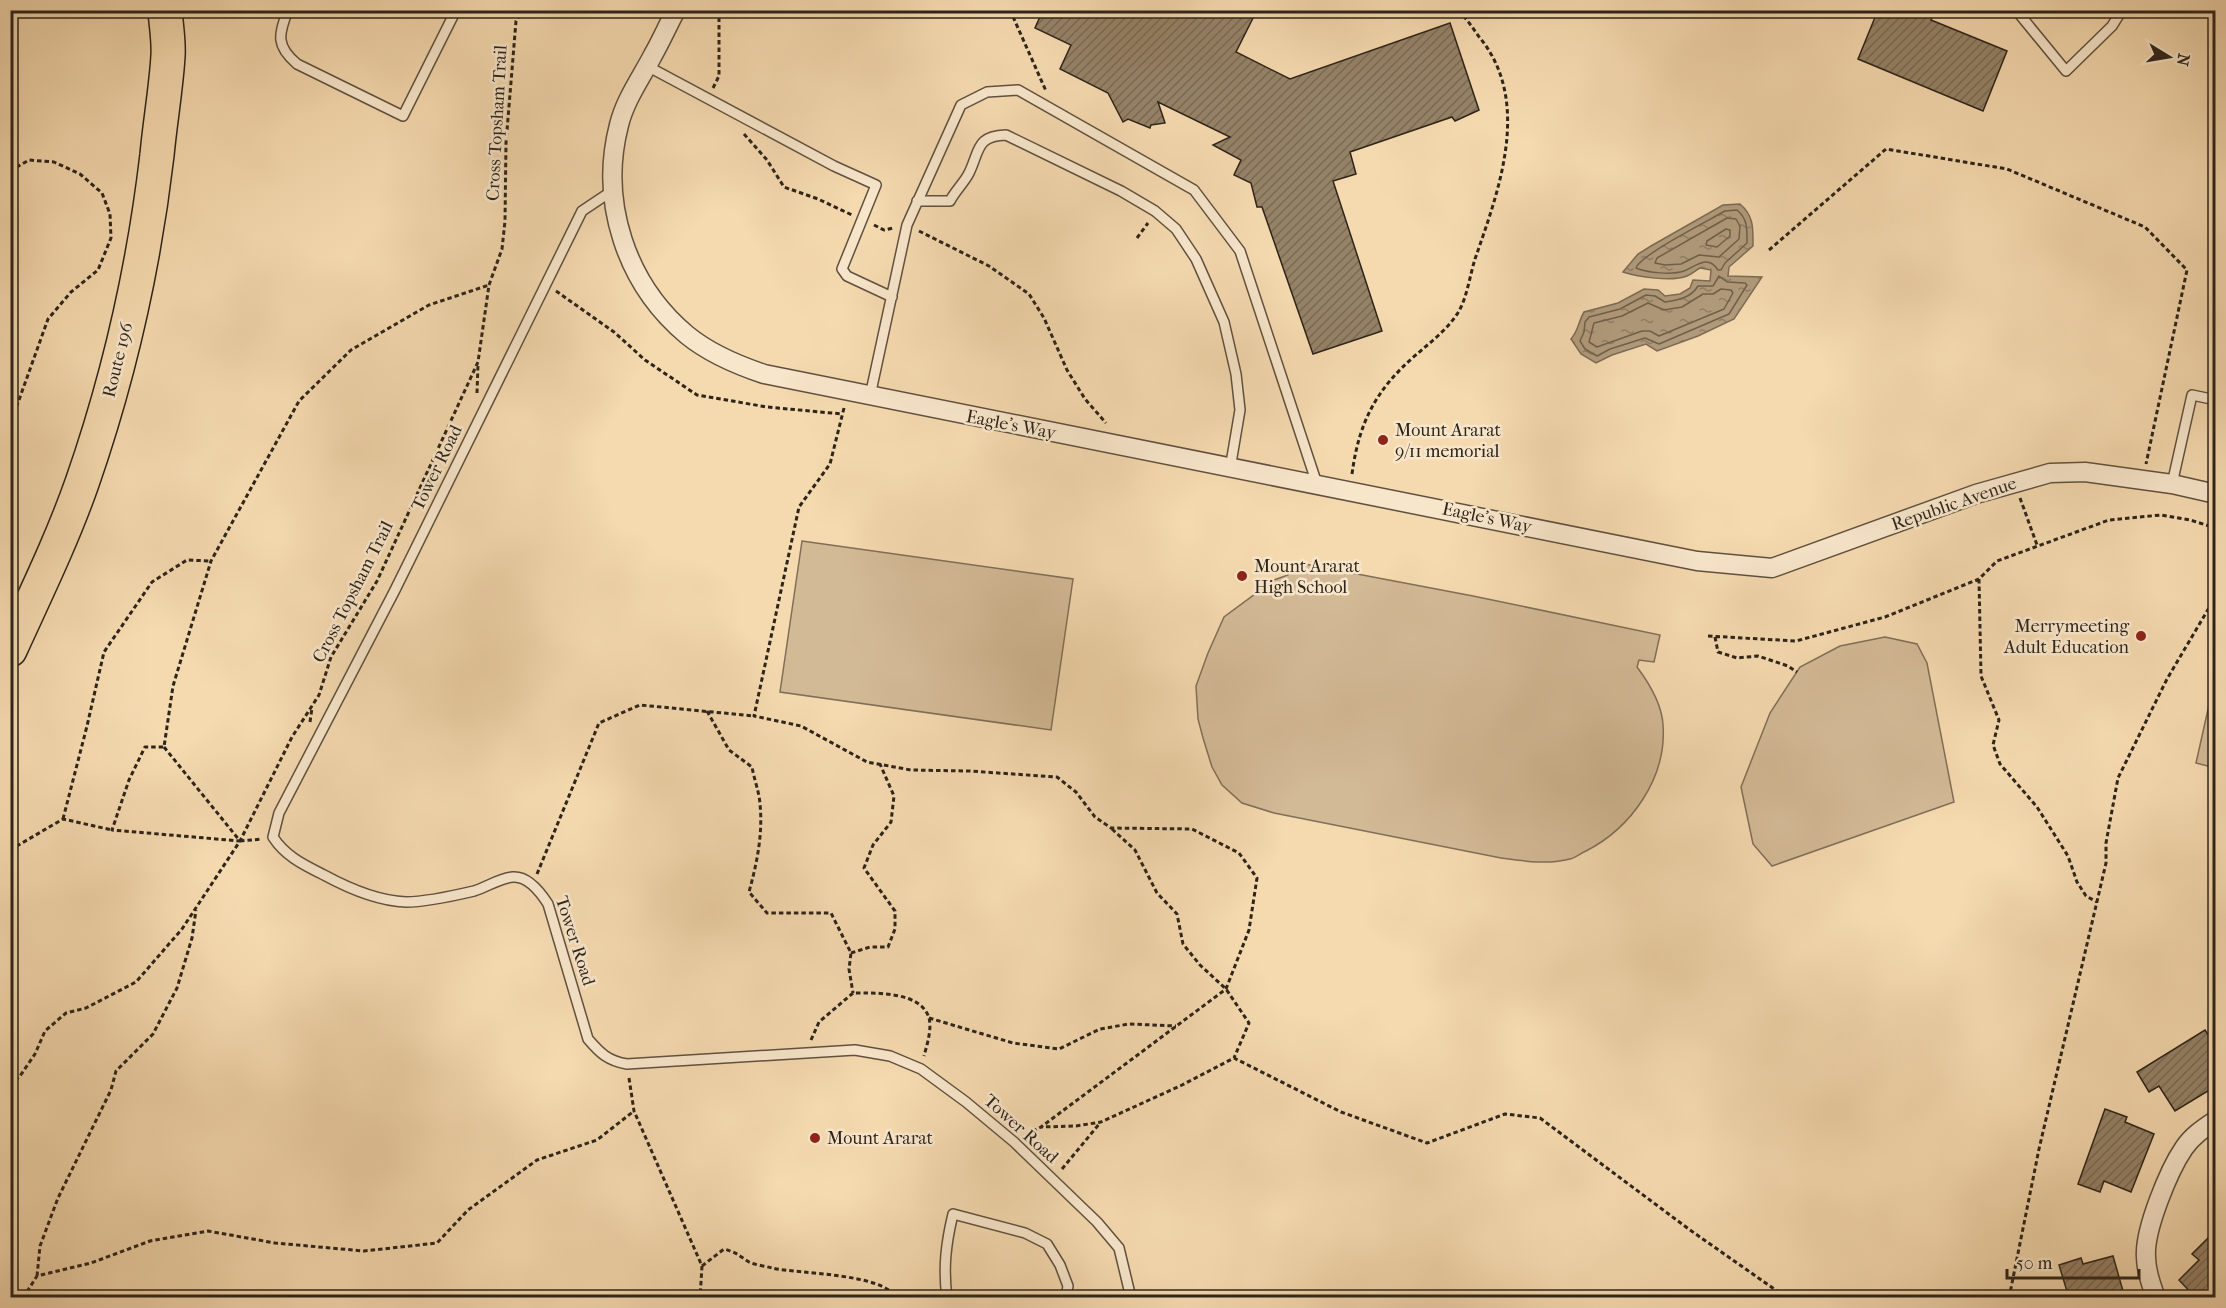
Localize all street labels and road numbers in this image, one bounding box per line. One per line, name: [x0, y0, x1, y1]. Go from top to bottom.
street label: Cross Topsham Trail: [482, 44, 512, 202]
street label: Route 196: [99, 320, 138, 400]
street label: Eagle's Way: [964, 406, 1059, 444]
street label: Tower Road: [407, 422, 467, 514]
street label: Republic Avenue: [1889, 473, 2019, 535]
street label: Eagle's Way: [1440, 498, 1535, 538]
street label: Cross Topsham Trail: [308, 518, 398, 666]
street label: Tower Road: [551, 894, 599, 989]
street label: Tower Road: [980, 1090, 1063, 1168]

